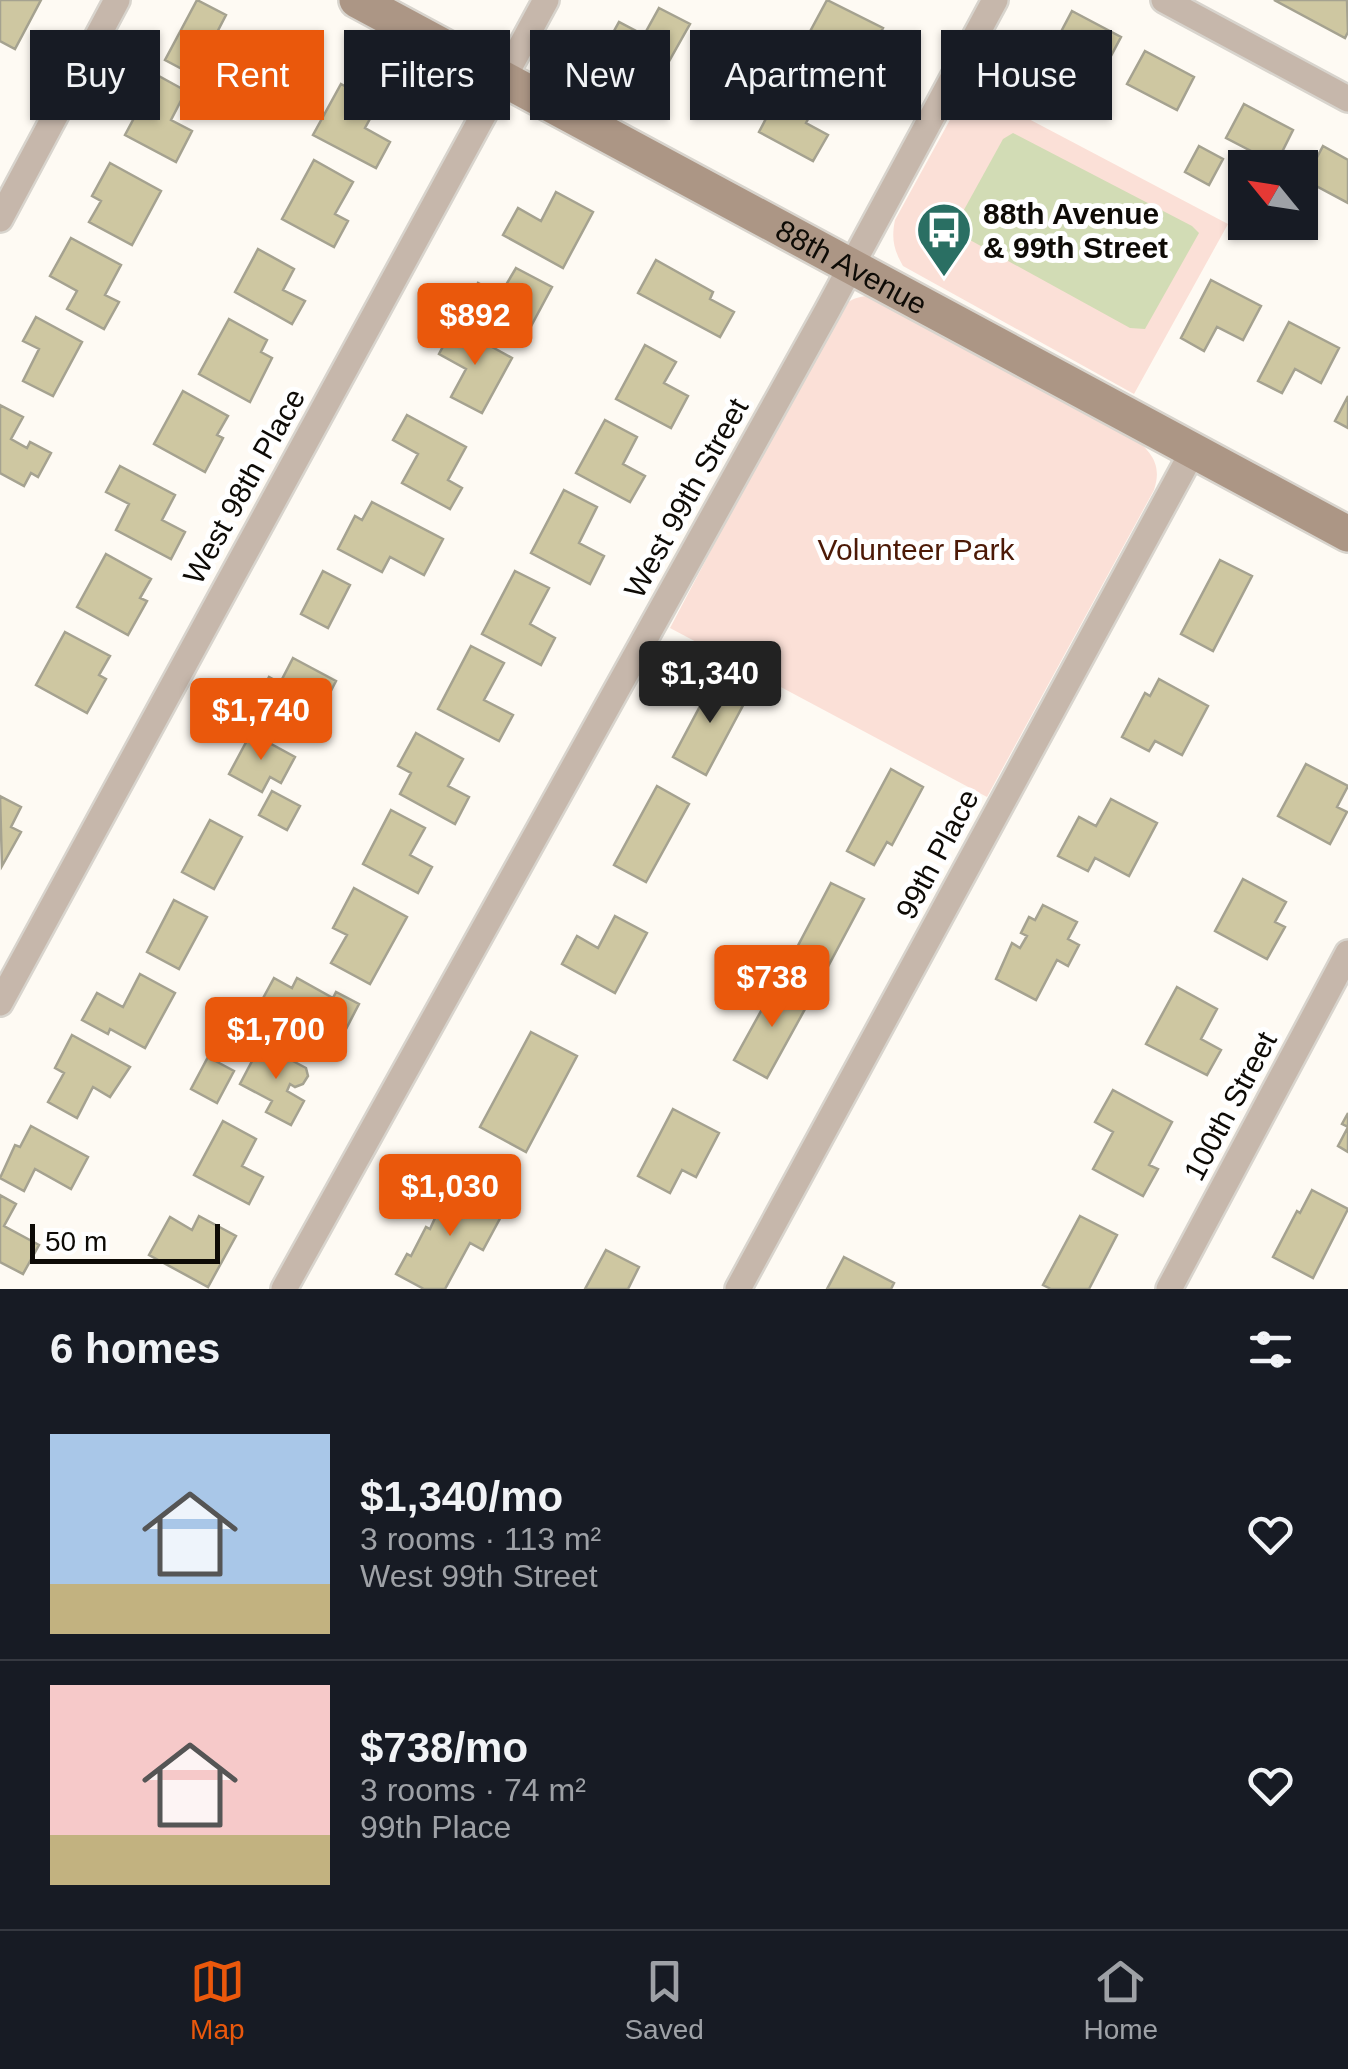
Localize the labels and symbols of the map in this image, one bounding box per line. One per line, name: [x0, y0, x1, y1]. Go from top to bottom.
north arrow: [1228, 150, 1318, 240]
place label: 88th Avenue & 99th Street: [983, 197, 1168, 264]
bus stop icon: 88th Avenue & 99th Street: [914, 200, 974, 279]
street label: 88th Avenue: [771, 213, 933, 321]
pin: $892: [416, 283, 534, 368]
street label: West 98th Place: [177, 383, 311, 589]
street label: West 99th Street: [618, 392, 755, 603]
park label: Volunteer Park: [818, 533, 1015, 566]
pin: $1,340: [629, 641, 791, 726]
pin: $1,740: [180, 678, 342, 763]
street label: 99th Place: [889, 784, 985, 924]
pin: $738: [713, 945, 831, 1030]
pin: $1,700: [195, 997, 357, 1082]
street label: 100th Street: [1177, 1026, 1283, 1186]
pin: $1,030: [369, 1154, 531, 1239]
scale bar: [30, 1219, 220, 1264]

